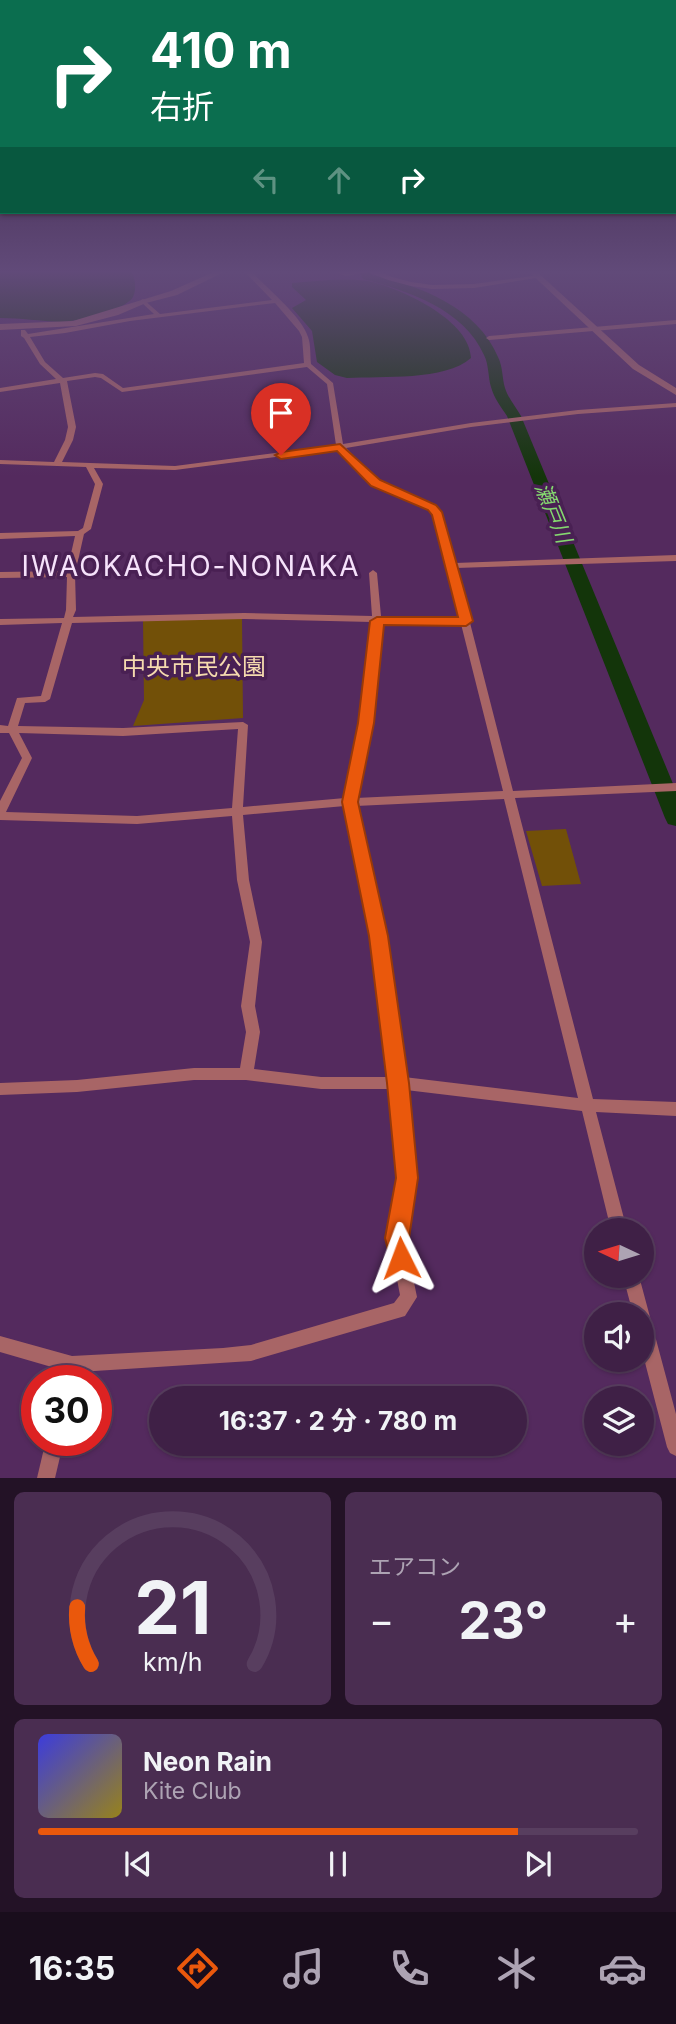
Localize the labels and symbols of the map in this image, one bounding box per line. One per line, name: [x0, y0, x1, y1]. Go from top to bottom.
pin: [251, 383, 311, 455]
water label: 瀬戸川: [530, 479, 578, 549]
district label: IWAOKACHO-NONAKA: [21, 549, 361, 583]
park label: 中央市民公園: [122, 652, 266, 681]
north arrow: [584, 1218, 654, 1288]
position arrow: [364, 1221, 438, 1295]
speed limit sign: 30: [21, 1365, 112, 1456]

